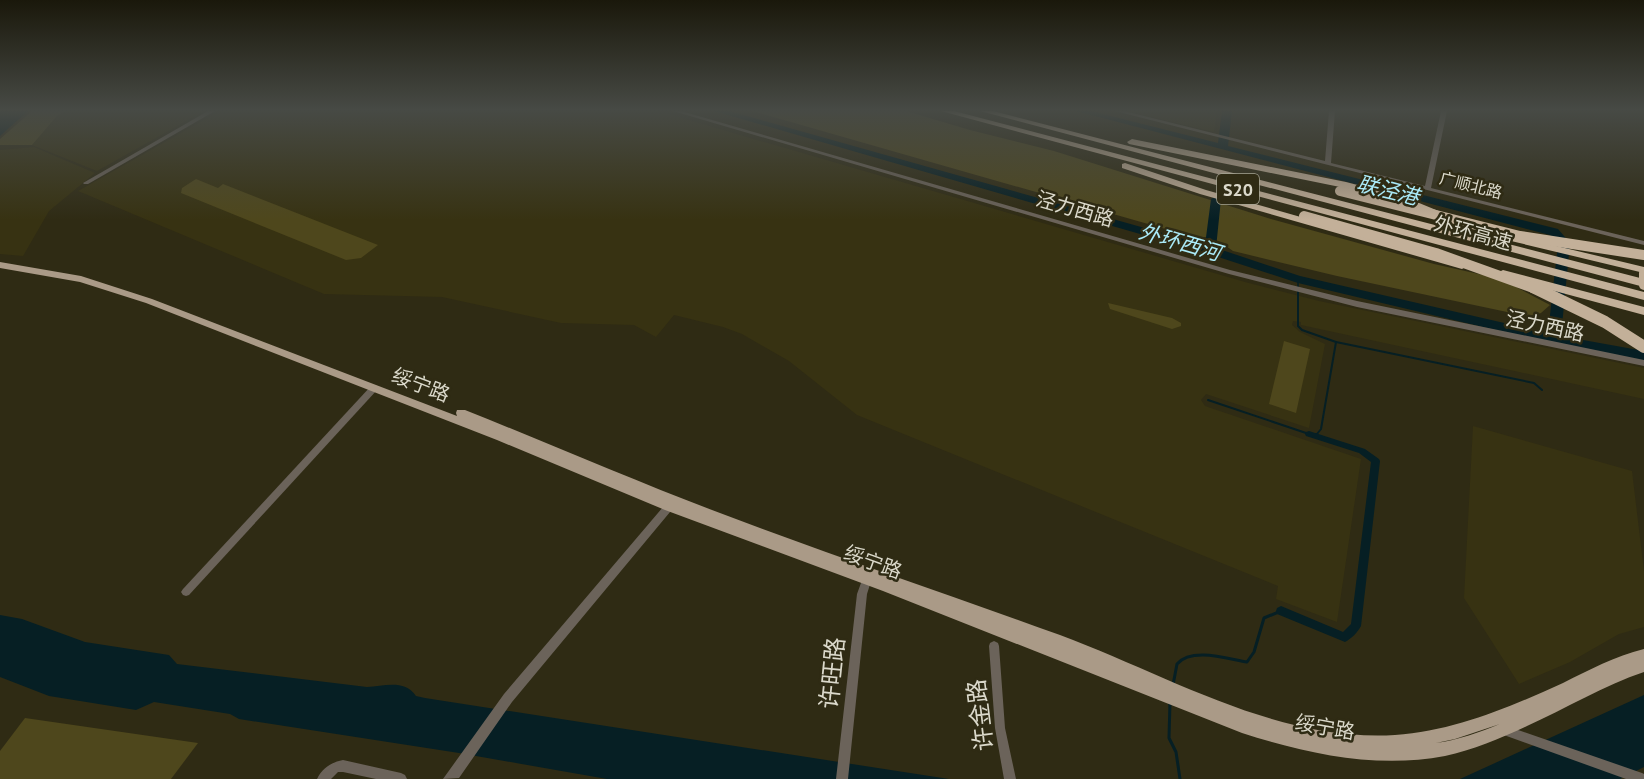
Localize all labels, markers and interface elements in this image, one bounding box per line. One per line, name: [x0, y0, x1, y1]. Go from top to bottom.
street label: 广顺北路: [1438, 168, 1504, 202]
water label: 联泾港: [1354, 169, 1425, 211]
road number: S20: [1217, 174, 1259, 204]
street label: 泾力西路: [1033, 185, 1117, 233]
street label: 外环高速: [1431, 210, 1515, 256]
water label: 外环西河: [1136, 217, 1228, 268]
street label: 泾力西路: [1503, 305, 1587, 347]
street label: 绥宁路: [388, 362, 454, 408]
street label: 绥宁路: [840, 540, 906, 584]
street label: 许旺路: [813, 636, 851, 710]
street label: 许金路: [960, 677, 1000, 753]
street label: 绥宁路: [1293, 709, 1357, 745]

